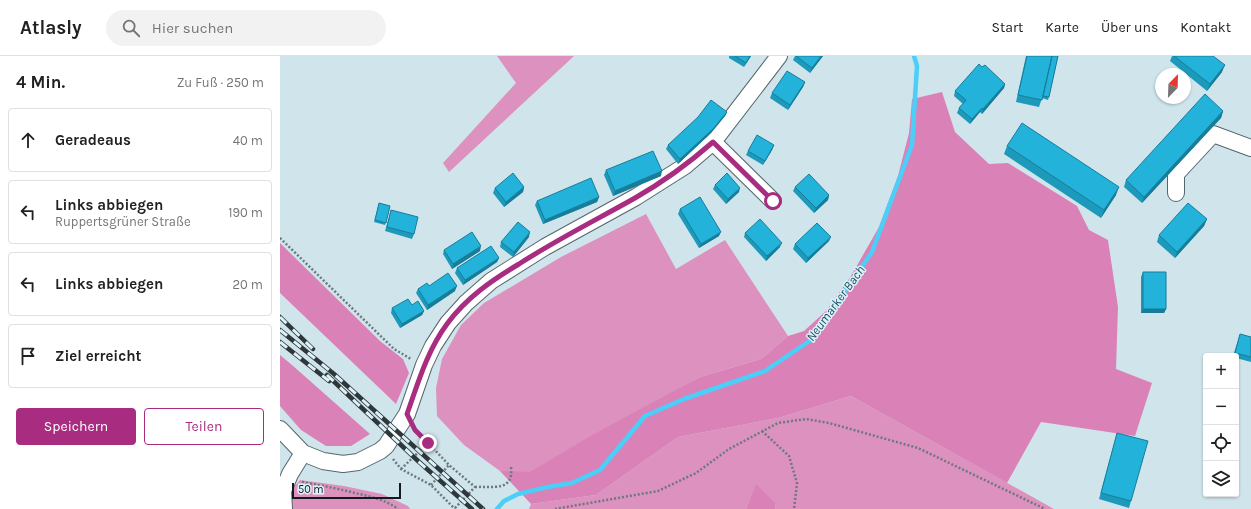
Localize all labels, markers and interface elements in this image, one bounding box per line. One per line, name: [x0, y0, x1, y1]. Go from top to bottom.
search box: [106, 10, 386, 46]
text: Atlasly: [20, 17, 82, 39]
icon: search: [120, 17, 142, 39]
text: Hier suchen: [152, 19, 233, 37]
text: Start: [991, 19, 1023, 36]
text: Karte: [1045, 19, 1079, 36]
text: Über uns: [1101, 19, 1158, 36]
text: Kontakt: [1180, 19, 1231, 36]
north arrow: [1155, 68, 1191, 104]
text: 4 Min.: [16, 72, 65, 92]
text: Zu Fuß · 250 m: [177, 75, 264, 90]
icon: ahead: [17, 129, 39, 151]
text: Geradeaus: [55, 131, 131, 149]
text: 40 m: [233, 133, 263, 148]
route start: [764, 192, 782, 210]
text: Links abbiegen: [55, 196, 163, 214]
icon: left: [17, 201, 39, 223]
text: 190 m: [228, 205, 263, 220]
text: Ruppertsgrüner Straße: [55, 214, 191, 229]
water label: Neumarker Bach: [803, 263, 868, 344]
icon: left: [17, 273, 39, 295]
text: Links abbiegen: [55, 275, 163, 293]
text: 20 m: [233, 277, 263, 292]
icon: arrive: [17, 345, 39, 367]
text: Ziel erreicht: [55, 347, 141, 365]
map controls: [1203, 353, 1239, 497]
button: +: [1203, 353, 1239, 389]
button: −: [1203, 389, 1239, 425]
button: Speichern: [16, 408, 136, 445]
button: Teilen: [144, 408, 264, 445]
button: locate: [1203, 425, 1239, 461]
route end: [419, 434, 437, 452]
button: layers: [1203, 461, 1239, 497]
scale bar: [292, 481, 401, 500]
text: 50 m: [298, 483, 324, 496]

